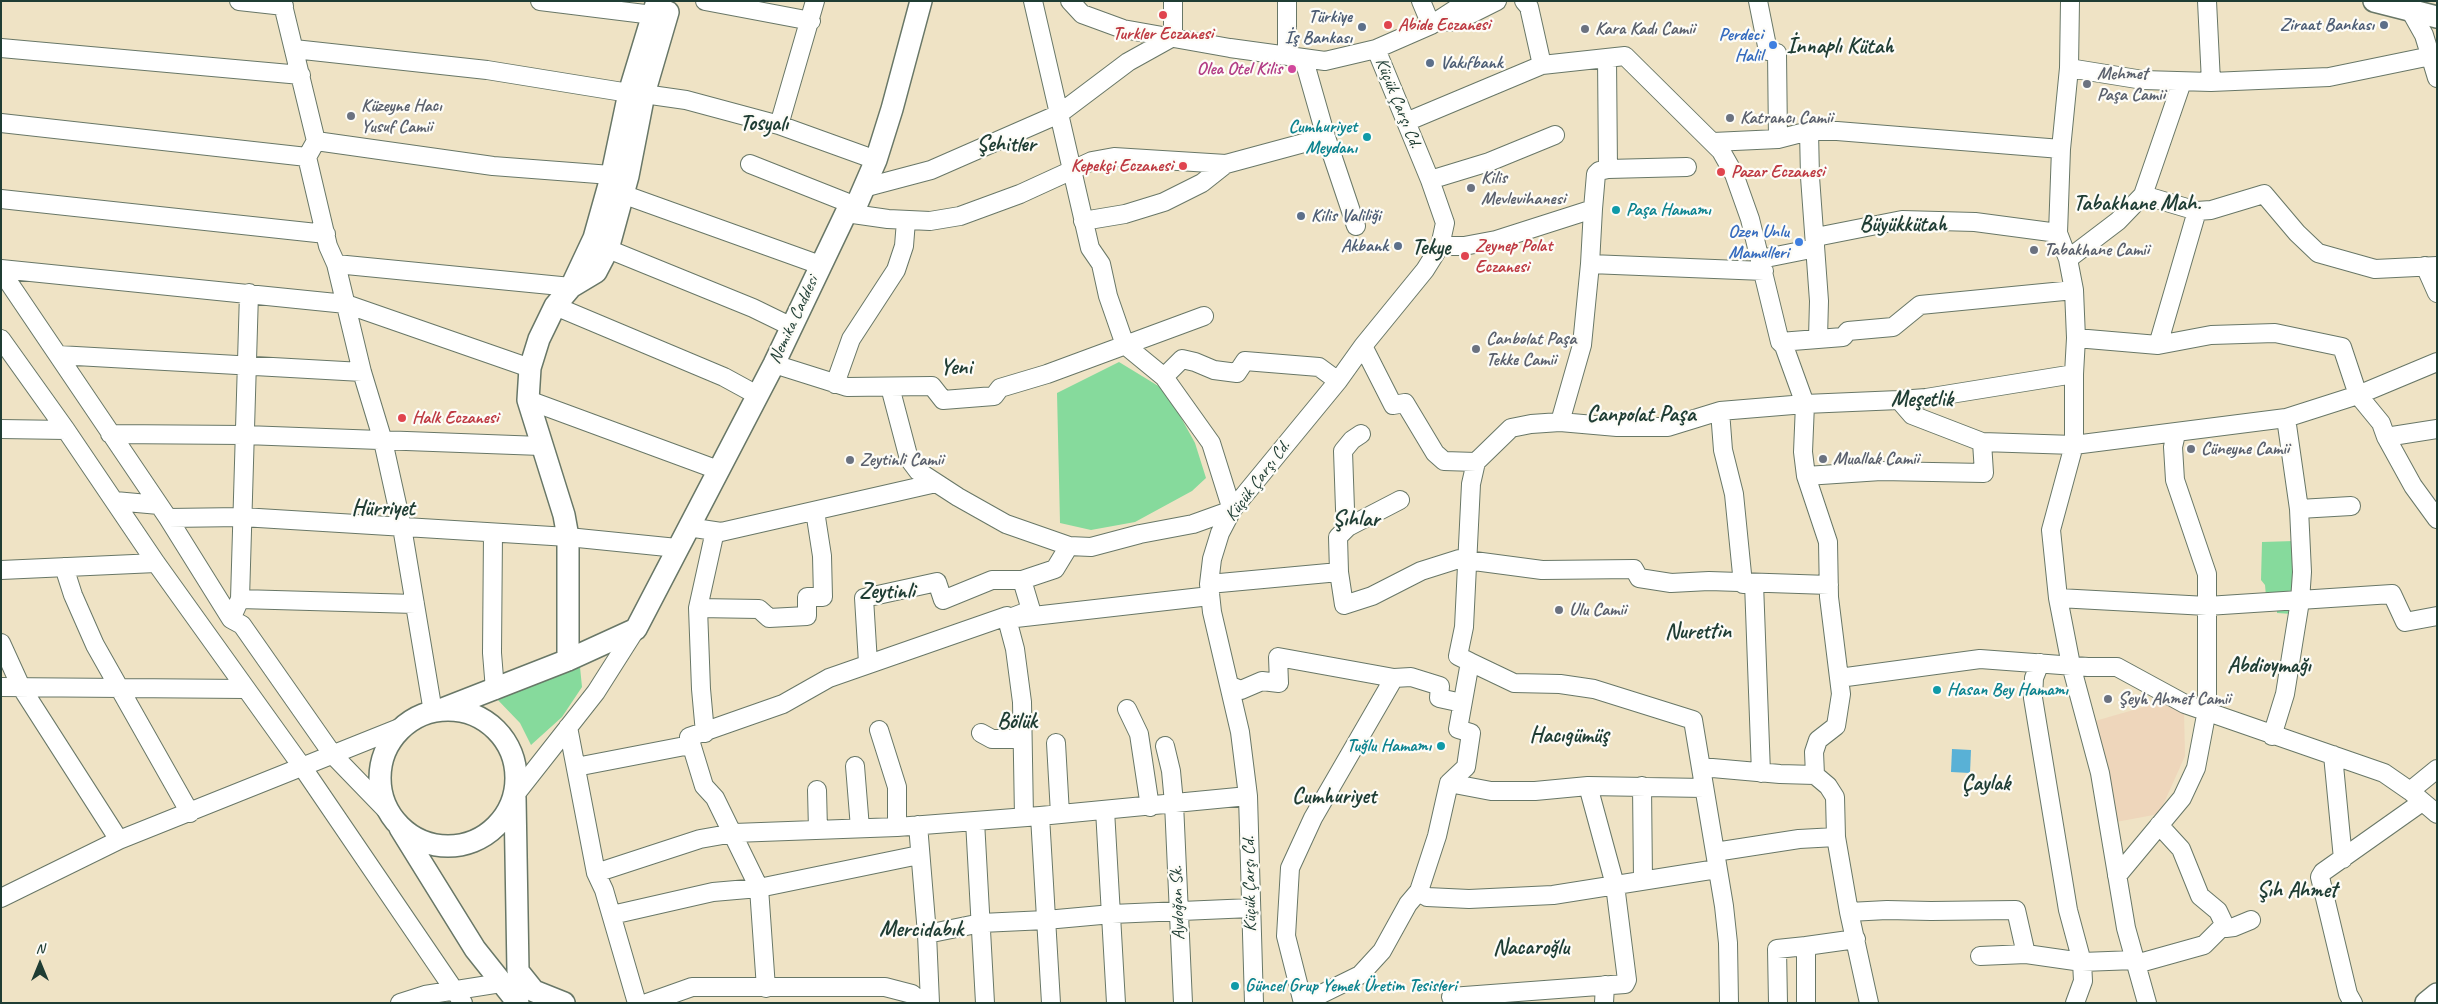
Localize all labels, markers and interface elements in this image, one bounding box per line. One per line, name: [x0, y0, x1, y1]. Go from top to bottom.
place label: Türkiye İş Bankası: [1285, 6, 1352, 48]
marker: Turkler Eczanesi: [1157, 9, 1169, 21]
place label: Abide Eczanesi: [1398, 14, 1490, 36]
place label: Ziraat Bankası: [2280, 14, 2374, 36]
place label: Kara Kadı Camii: [1595, 18, 1695, 40]
marker: Abide Eczanesi: [1382, 19, 1394, 31]
marker: Ziraat Bankası: [2378, 19, 2390, 31]
marker: Türkiye İş Bankası: [1356, 21, 1368, 33]
place label: Turkler Eczanesi: [1113, 23, 1213, 45]
marker: Kara Kadı Camii: [1579, 23, 1591, 35]
place label: Perdeci Halil: [1719, 24, 1763, 66]
district label: İnnaplı Kütah: [1786, 34, 1894, 60]
marker: Perdeci Halil: [1767, 39, 1779, 51]
place label: Vakıfbank: [1440, 52, 1502, 74]
street label: Küçük Çarşı Cd.: [1370, 55, 1426, 151]
marker: Vakıfbank: [1424, 57, 1436, 69]
place label: Olea Otel Kilis: [1197, 58, 1282, 80]
marker: Olea Otel Kilis: [1286, 63, 1298, 75]
place label: Mehmet Paşa Camii: [2097, 63, 2165, 106]
marker: Mehmet Paşa Camii: [2081, 78, 2093, 90]
place label: Küzeyne Hacı Yusuf Camii: [361, 95, 442, 138]
place label: Katrancı Camii: [1740, 107, 1833, 129]
marker: Küzeyne Hacı Yusuf Camii: [345, 110, 357, 122]
district label: Tosyalı: [740, 111, 788, 137]
marker: Katrancı Camii: [1724, 112, 1736, 124]
place label: Cumhuriyet Meydanı: [1288, 116, 1357, 158]
marker: Cumhuriyet Meydanı: [1361, 131, 1373, 143]
district label: Şehitler: [976, 132, 1036, 158]
place label: Kepekçi Eczanesi: [1071, 155, 1173, 177]
marker: Kepekçi Eczanesi: [1177, 160, 1189, 172]
place label: Pazar Eczanesi: [1731, 161, 1825, 183]
marker: Pazar Eczanesi: [1715, 166, 1727, 178]
place label: Kilis Mevlevihanesi: [1481, 167, 1565, 210]
marker: Kilis Mevlevihanesi: [1465, 182, 1477, 194]
district label: Tabakhane Mah.: [2073, 191, 2201, 217]
place label: Paşa Hamamı: [1626, 199, 1711, 221]
marker: Paşa Hamamı: [1610, 204, 1622, 216]
place label: Kilis Valiliği: [1311, 205, 1381, 227]
marker: Kilis Valiliği: [1295, 210, 1307, 222]
district label: Büyükkütah: [1859, 212, 1947, 238]
place label: Ozen Unlu Mamulleri: [1728, 221, 1789, 264]
place label: Akbank: [1341, 235, 1388, 257]
district label: Tekye: [1412, 235, 1450, 261]
place label: Zeynep Polat Eczanesi: [1475, 235, 1552, 278]
marker: Ozen Unlu Mamulleri: [1793, 236, 1805, 248]
place label: Tabakhane Camii: [2044, 239, 2149, 261]
marker: Akbank: [1392, 240, 1404, 252]
marker: Tabakhane Camii: [2028, 244, 2040, 256]
marker: Zeynep Polat Eczanesi: [1459, 250, 1471, 262]
street label: Nemika Caddesi: [764, 273, 824, 367]
place label: Canbolat Paşa Tekke Camii: [1486, 328, 1576, 370]
marker: Canbolat Paşa Tekke Camii: [1470, 343, 1482, 355]
district label: Yeni: [940, 355, 972, 381]
district label: Meşetlik: [1891, 387, 1953, 413]
district label: Canpolat Paşa: [1587, 402, 1695, 428]
place label: Halk Eczanesi: [412, 407, 499, 429]
marker: Halk Eczanesi: [396, 412, 408, 424]
street label: Küçük Çarşı Cd.: [1221, 436, 1295, 526]
place label: Cüneyne Camii: [2201, 438, 2289, 460]
marker: Cüneyne Camii: [2185, 443, 2197, 455]
place label: Muallak Camii: [1833, 448, 1919, 470]
place label: Zeytinli Camii: [860, 449, 944, 471]
marker: Muallak Camii: [1817, 453, 1829, 465]
marker: Zeytinli Camii: [844, 454, 856, 466]
district label: Hürriyet: [351, 496, 415, 522]
district label: Şıhlar: [1333, 507, 1379, 533]
district label: Zeytinli: [859, 579, 915, 605]
place label: Ulu Camii: [1569, 599, 1626, 621]
marker: Ulu Camii: [1553, 604, 1565, 616]
district label: Nurettin: [1665, 619, 1731, 645]
district label: Abdioymağı: [2227, 653, 2311, 679]
place label: Hasan Bey Hamamı: [1947, 679, 2068, 701]
marker: Hasan Bey Hamamı: [1931, 684, 1943, 696]
place label: Şeyh Ahmet Camii: [2118, 688, 2231, 710]
marker: Şeyh Ahmet Camii: [2102, 693, 2114, 705]
district label: Bölük: [997, 709, 1037, 735]
district label: Hacıgümüş: [1530, 723, 1608, 749]
place label: Tuğlu Hamamı: [1347, 735, 1431, 757]
marker: Tuğlu Hamamı: [1435, 740, 1447, 752]
district label: Çaylak: [1962, 771, 2010, 797]
district label: Cumhuriyet: [1292, 784, 1376, 810]
street label: Küçük Çarşı Cd.: [1238, 836, 1262, 932]
street label: Aydoğan Sk.: [1166, 866, 1190, 940]
district label: Şıh Ahmet: [2257, 878, 2337, 904]
district label: Mercidabık: [879, 917, 963, 943]
district label: Nacaroğlu: [1493, 935, 1569, 961]
north arrow: [15, 939, 65, 989]
text: N: [36, 940, 44, 957]
place label: Güncel Grup Yemek Üretim Tesisleri: [1245, 975, 1457, 997]
marker: Güncel Grup Yemek Üretim Tesisleri: [1229, 980, 1241, 992]

